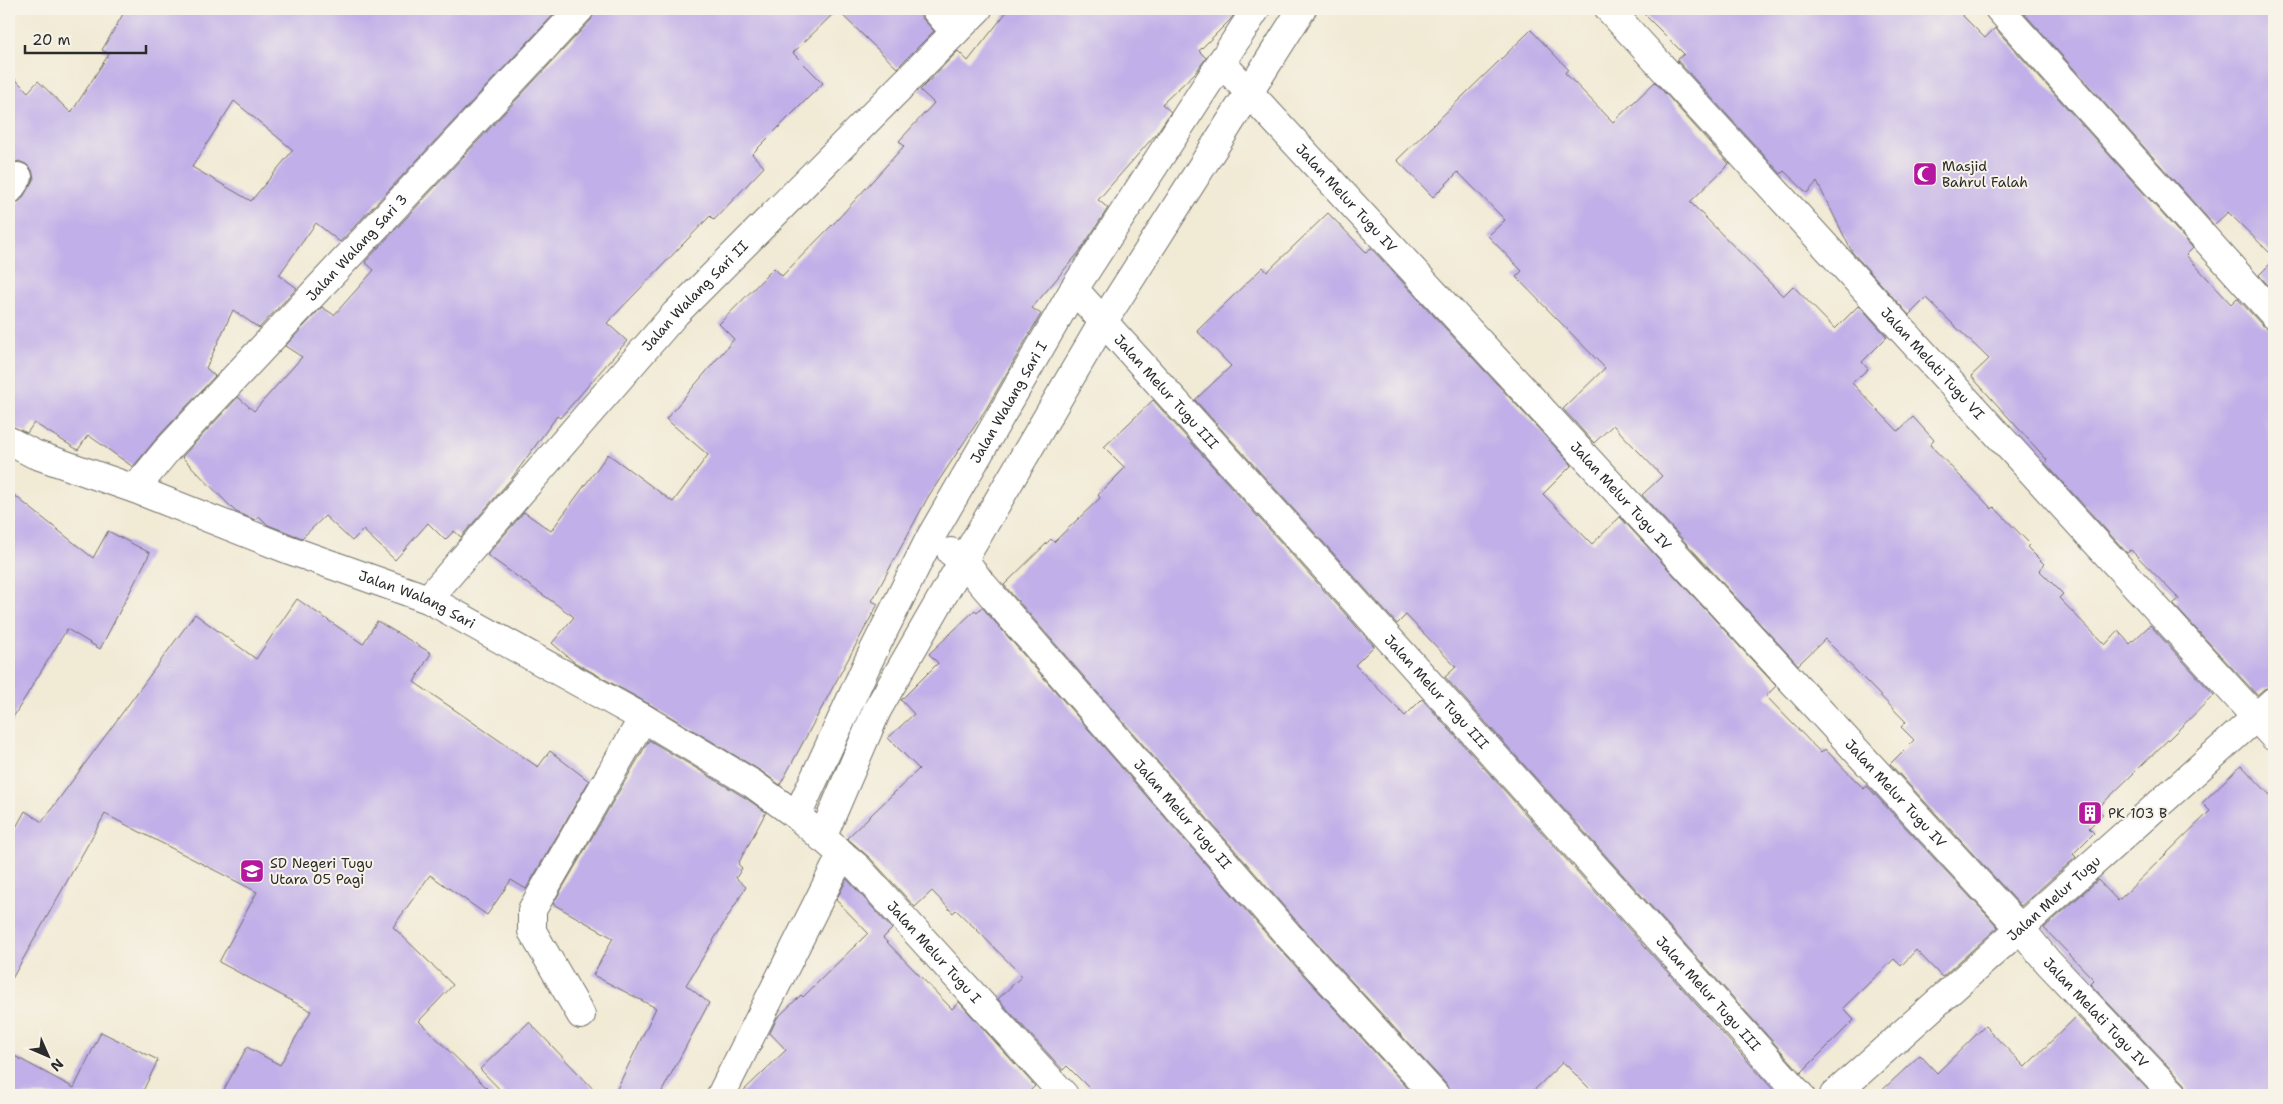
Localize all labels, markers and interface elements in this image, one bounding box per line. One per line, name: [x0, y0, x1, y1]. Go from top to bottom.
scale bar: [25, 22, 146, 54]
text: 20 m: [32, 30, 71, 50]
street label: Jalan Melur Tugu IV: [1292, 140, 1401, 256]
place label: Masjid Bahrul Falah: [1942, 157, 2028, 191]
mosque icon: Masjid Bahrul Falah: [1912, 161, 1938, 187]
street label: Jalan Walang Sari 3: [302, 190, 411, 305]
street label: Jalan Walang Sari II: [638, 237, 752, 355]
street label: Jalan Melati Tugu VI: [1877, 304, 1989, 423]
street label: Jalan Melur Tugu III: [1110, 331, 1223, 453]
street label: Jalan Walang Sari I: [966, 338, 1051, 467]
street label: Jalan Melur Tugu IV: [1567, 438, 1676, 554]
street label: Jalan Walang Sari: [356, 566, 479, 632]
street label: Jalan Melur Tugu III: [1381, 631, 1493, 753]
street label: Jalan Melur Tugu IV: [1841, 735, 1951, 852]
street label: Jalan Melur Tugu II: [1130, 756, 1236, 873]
building icon: PK 103 B: [2077, 800, 2103, 826]
place label: PK 103 B: [2108, 804, 2167, 822]
street label: Jalan Melur Tugu: [2003, 852, 2104, 945]
place label: SD Negeri Tugu Utara 05 Pagi: [270, 854, 373, 888]
school or university icon: SD Negeri Tugu Utara 05 Pagi: [239, 858, 265, 884]
street label: Jalan Melur Tugu I: [883, 897, 985, 1007]
street label: Jalan Melur Tugu III: [1652, 932, 1765, 1055]
street label: Jalan Melati Tugu IV: [2039, 954, 2153, 1072]
north arrow: [22, 1032, 72, 1082]
text: N: [47, 1055, 67, 1075]

